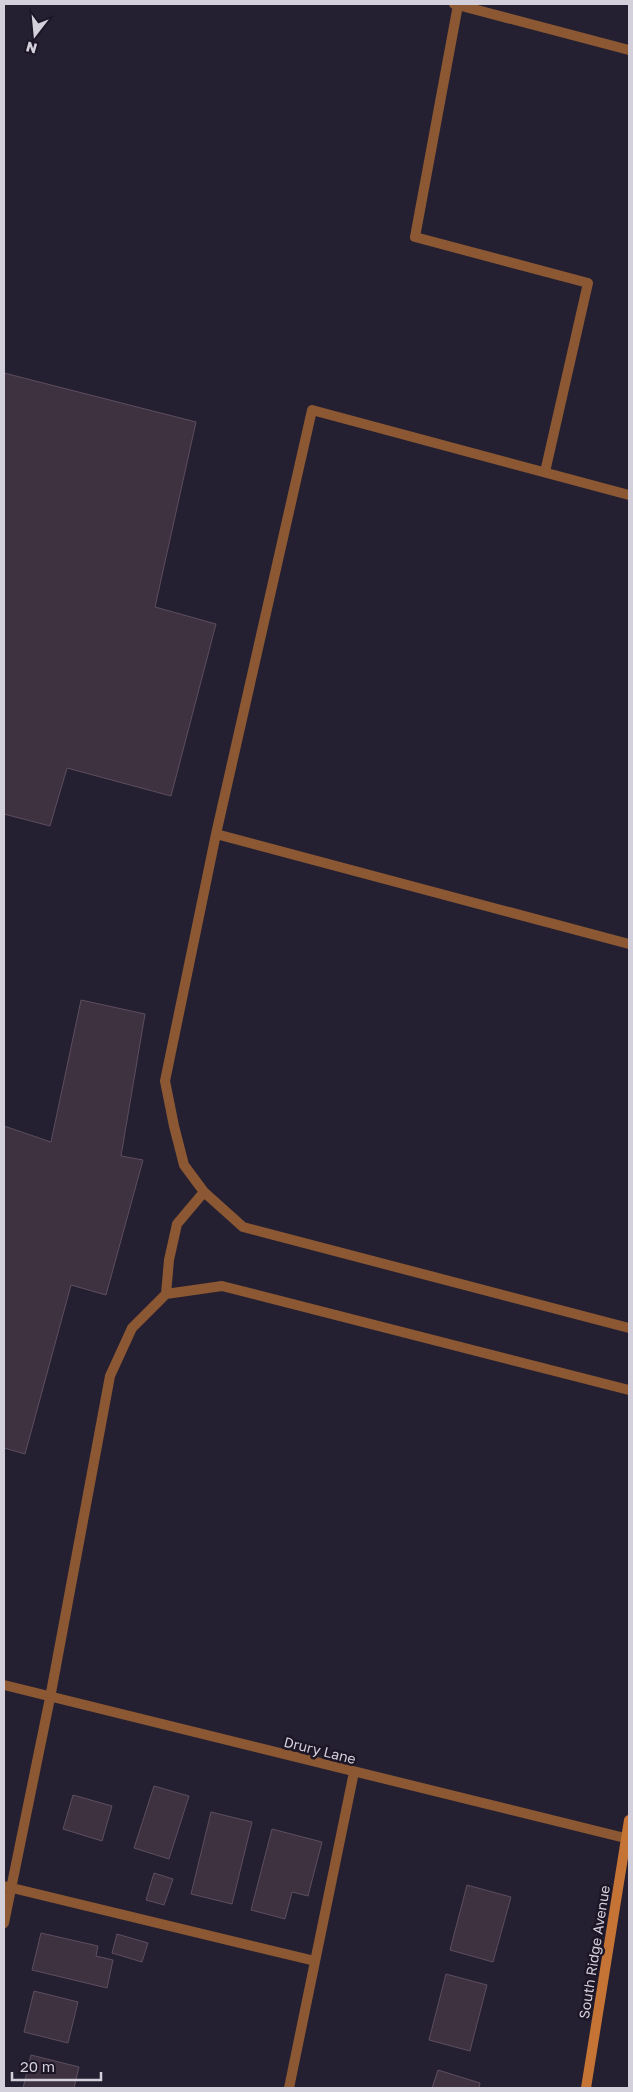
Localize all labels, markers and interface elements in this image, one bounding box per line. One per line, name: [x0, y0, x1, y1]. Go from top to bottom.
north arrow: [10, 10, 60, 60]
text: N: [24, 38, 39, 58]
street label: Drury Lane: [282, 1733, 358, 1767]
street label: South Ridge Avenue: [575, 1884, 613, 2020]
scale bar: [12, 2050, 101, 2082]
text: 20 m: [20, 2057, 55, 2075]

